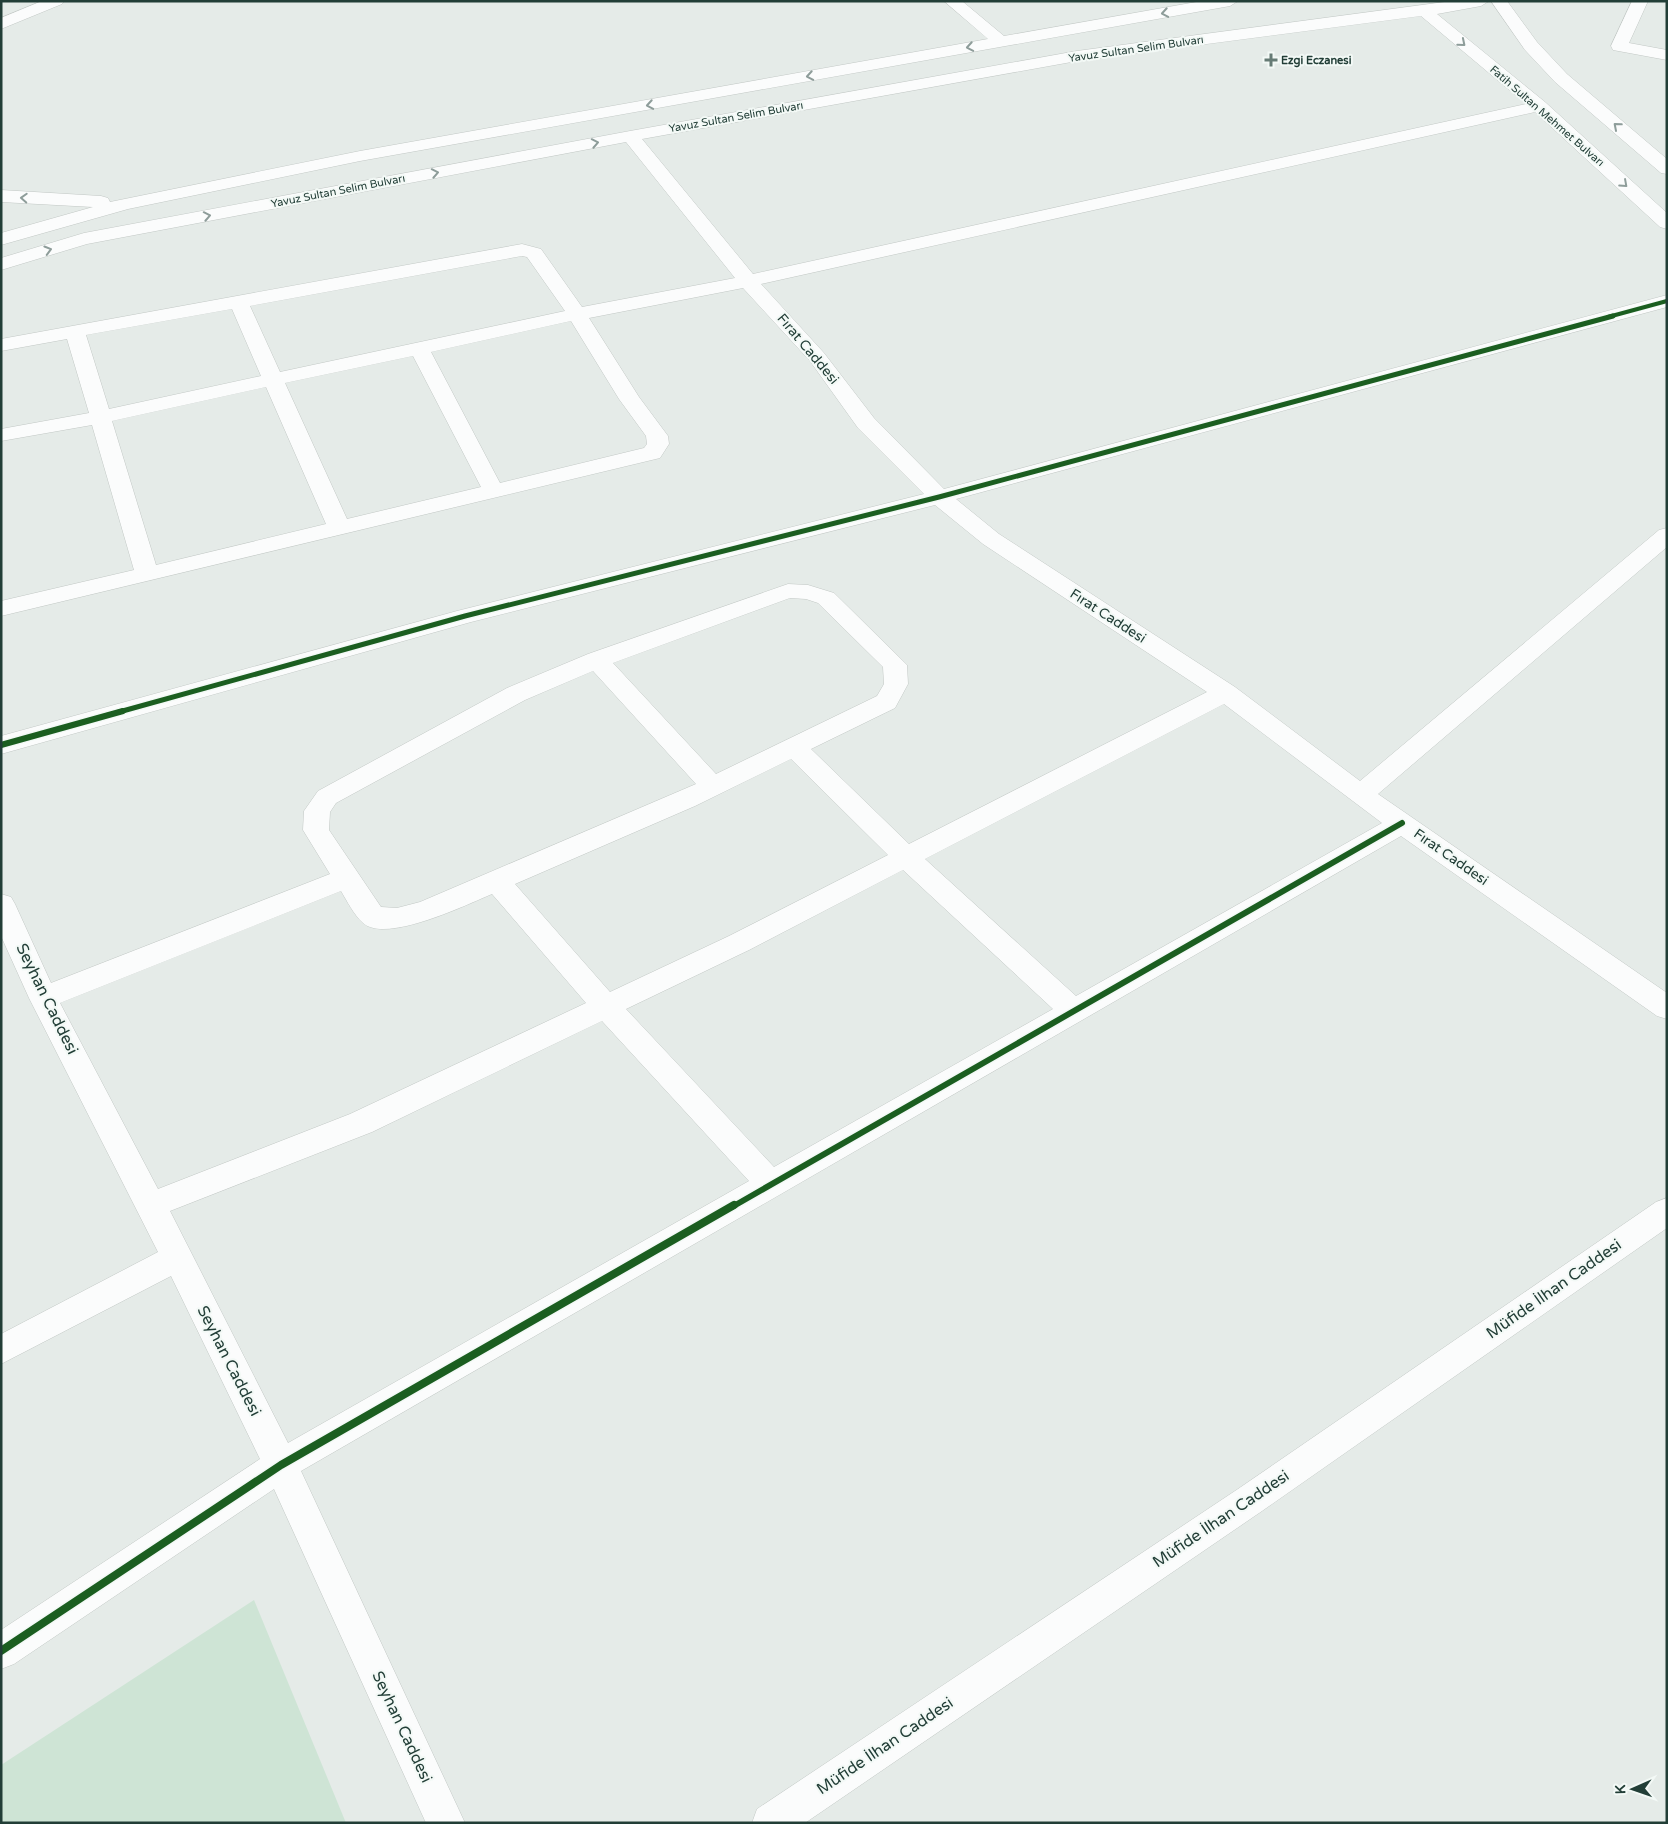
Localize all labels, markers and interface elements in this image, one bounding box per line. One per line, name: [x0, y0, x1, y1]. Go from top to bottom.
one-way arrow: [1160, 7, 1169, 17]
street label: Yavuz Sultan Selim Bulvarı: [1068, 33, 1204, 65]
one-way arrow: [1456, 37, 1465, 46]
one-way arrow: [966, 42, 975, 52]
marker: Ezgi Eczanesi: [1265, 54, 1277, 66]
place label: Ezgi Eczanesi: [1281, 54, 1352, 68]
street label: Fatih Sultan Mehmet Bulvarı: [1487, 63, 1607, 169]
one-way arrow: [806, 70, 815, 81]
one-way arrow: [646, 99, 655, 109]
street label: Yavuz Sultan Selim Bulvarı: [668, 99, 804, 135]
one-way arrow: [1613, 123, 1622, 132]
one-way arrow: [591, 138, 599, 148]
one-way arrow: [431, 168, 440, 179]
street label: Yavuz Sultan Selim Bulvarı: [270, 172, 406, 210]
one-way arrow: [1618, 178, 1627, 187]
one-way arrow: [20, 192, 28, 203]
one-way arrow: [202, 211, 211, 222]
one-way arrow: [43, 245, 52, 255]
street label: Fırat Caddesi: [774, 310, 842, 388]
street label: Fırat Caddesi: [1067, 585, 1149, 647]
street label: Fırat Caddesi: [1410, 825, 1492, 889]
street label: Seyhan Caddesi: [11, 940, 83, 1058]
street label: Müfide İlhan Caddesi: [1483, 1235, 1625, 1343]
street label: Seyhan Caddesi: [193, 1303, 265, 1419]
street label: Müfide İlhan Caddesi: [1149, 1466, 1293, 1572]
street label: Seyhan Caddesi: [367, 1668, 437, 1786]
street label: Müfide İlhan Caddesi: [813, 1693, 957, 1799]
north arrow: [1608, 1764, 1658, 1814]
text: K: [1612, 1784, 1629, 1794]

